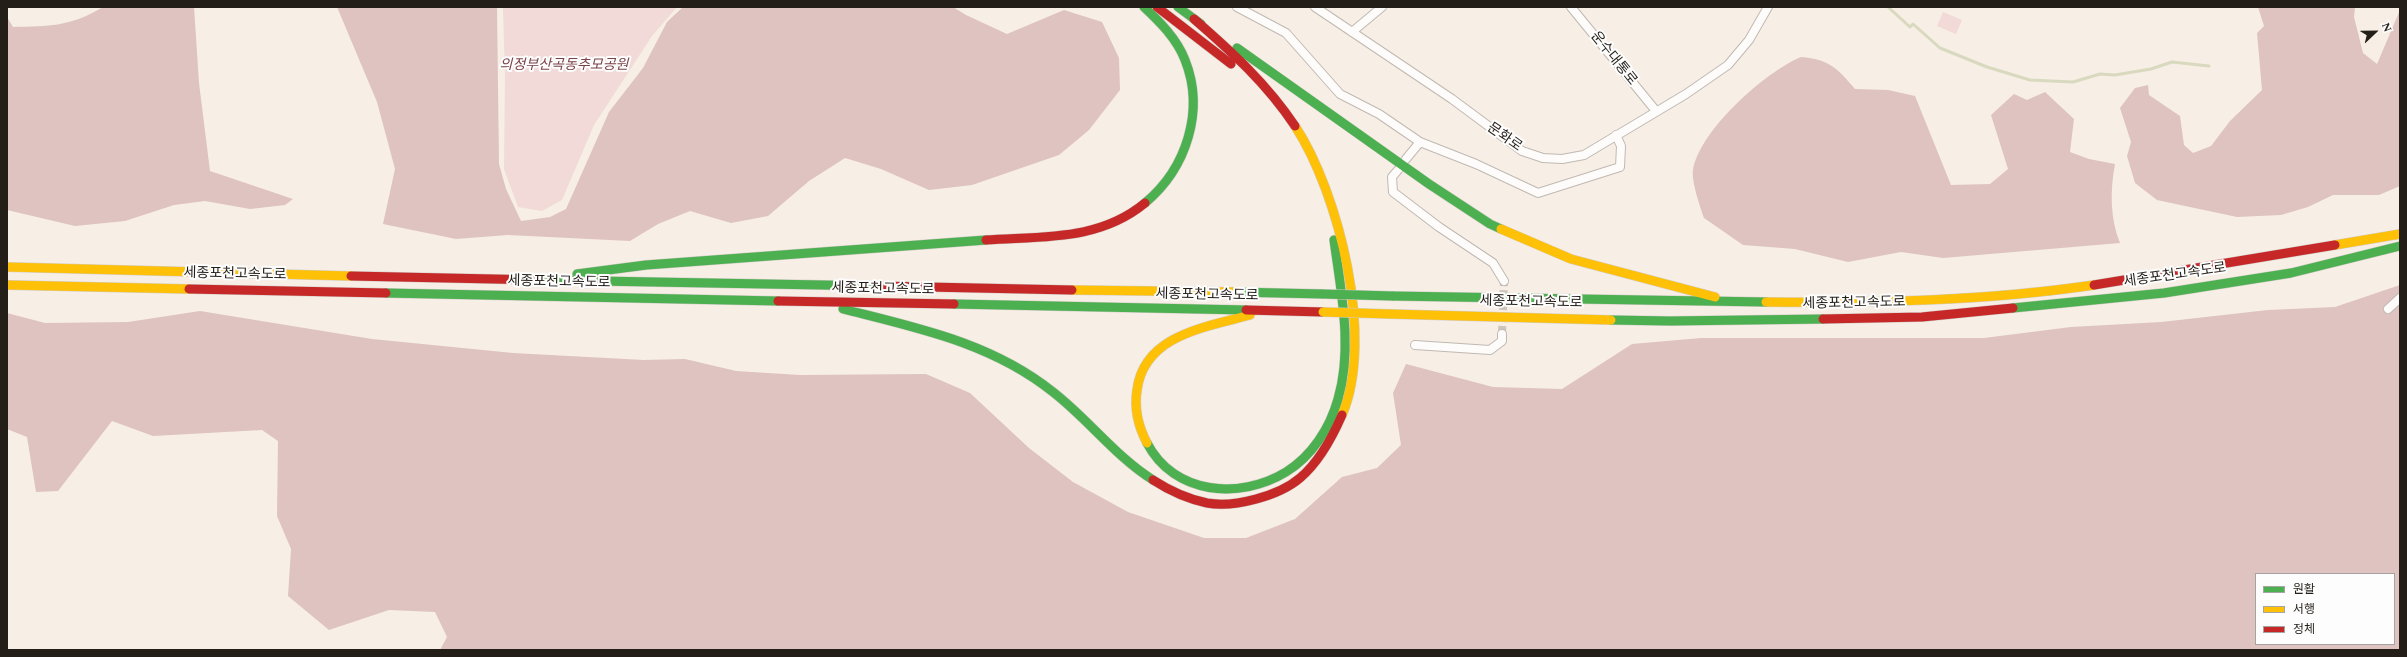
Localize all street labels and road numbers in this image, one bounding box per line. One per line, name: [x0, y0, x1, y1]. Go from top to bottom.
street label: 운수대통로: [1586, 29, 1640, 89]
street label: 문화로: [1483, 120, 1525, 156]
street label: 세종포천고속도로: [2123, 261, 2227, 291]
street label: 세종포천고속도로: [183, 266, 287, 284]
street label: 세종포천고속도로: [507, 274, 611, 292]
street label: 세종포천고속도로: [831, 281, 935, 299]
street label: 세종포천고속도로: [1155, 287, 1259, 305]
street label: 세종포천고속도로: [1479, 294, 1583, 312]
street label: 세종포천고속도로: [1802, 295, 1906, 313]

